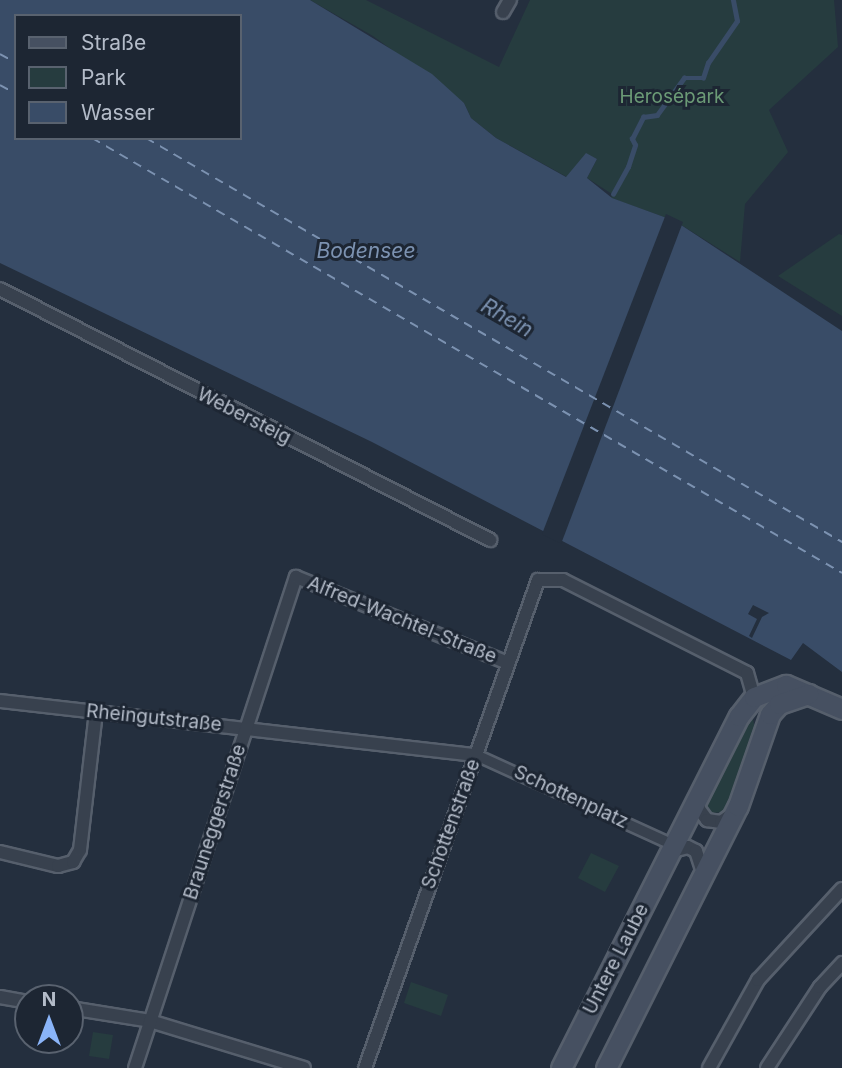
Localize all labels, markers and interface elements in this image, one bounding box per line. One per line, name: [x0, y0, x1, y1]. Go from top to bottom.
legend: [14, 14, 242, 140]
text: Straße: [81, 30, 146, 55]
text: Park: [81, 65, 126, 90]
park label: Herosépark: [620, 86, 724, 108]
text: Wasser: [81, 100, 155, 125]
water label: Bodensee: [317, 238, 415, 264]
water label: Rhein: [477, 293, 537, 343]
street label: Webersteig: [193, 383, 295, 449]
street label: Alfred-Wachtel-Straße: [304, 572, 500, 668]
street label: Rheingutstraße: [85, 700, 223, 736]
street label: Brauneggerstraße: [179, 741, 251, 903]
street label: Schottenstraße: [417, 756, 485, 892]
street label: Schottenplatz: [510, 761, 632, 833]
street label: Untere Laube: [578, 900, 654, 1018]
north arrow: [14, 984, 84, 1054]
text: N: [42, 988, 56, 1011]

